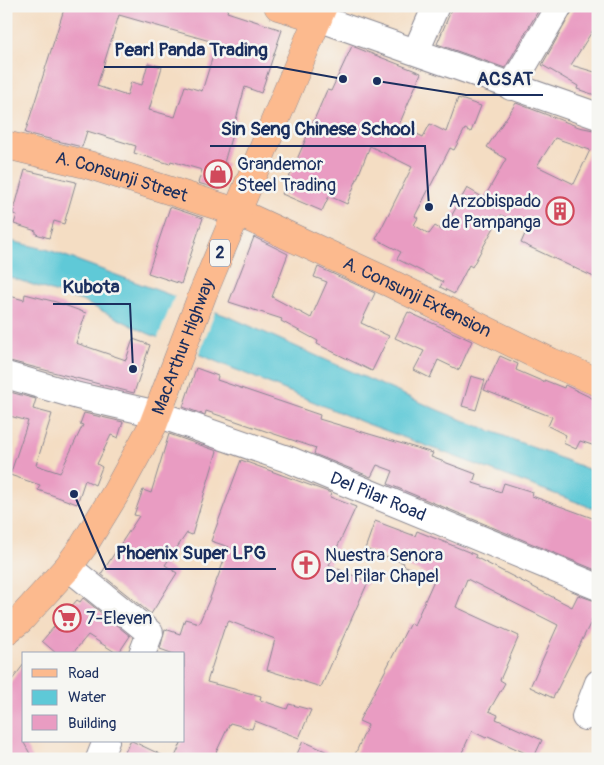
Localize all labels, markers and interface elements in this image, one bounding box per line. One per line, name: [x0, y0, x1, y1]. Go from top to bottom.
callout: Pearl Panda Trading: [104, 33, 277, 67]
text: Pearl Panda Trading: [114, 38, 268, 62]
callout: ACSAT: [466, 61, 543, 95]
text: ACSAT: [477, 67, 534, 91]
callout: Sin Seng Chinese School: [210, 112, 425, 146]
text: Sin Seng Chinese School: [221, 117, 415, 141]
street label: A. Consunji Street: [53, 146, 191, 207]
place label: Grandemor Steel Trading: [237, 153, 336, 197]
shop icon: Grandemor Steel Trading: [203, 159, 233, 189]
place label: Arzobispado de Pampanga: [442, 190, 541, 234]
building icon: Arzobispado de Pampanga: [545, 196, 575, 226]
road number: 2: [210, 240, 230, 266]
street label: A. Consunji Extension: [339, 251, 495, 343]
callout: Kubota: [53, 270, 130, 304]
street label: MacArthur Highway: [146, 274, 220, 418]
text: Kubota: [62, 275, 120, 299]
street label: Del Pilar Road: [327, 466, 430, 526]
callout: Phoenix Super LPG: [106, 535, 276, 569]
text: Phoenix Super LPG: [116, 541, 266, 565]
place label: Nuestra Senora Del Pilar Chapel: [325, 544, 443, 588]
church icon: Nuestra Senora Del Pilar Chapel: [291, 550, 321, 580]
supermarket icon: 7-Eleven: [52, 603, 82, 633]
place label: 7-Eleven: [86, 607, 153, 630]
legend: [22, 652, 185, 742]
text: Road: [68, 664, 99, 683]
text: Water: [68, 688, 107, 707]
text: Building: [68, 714, 116, 733]

